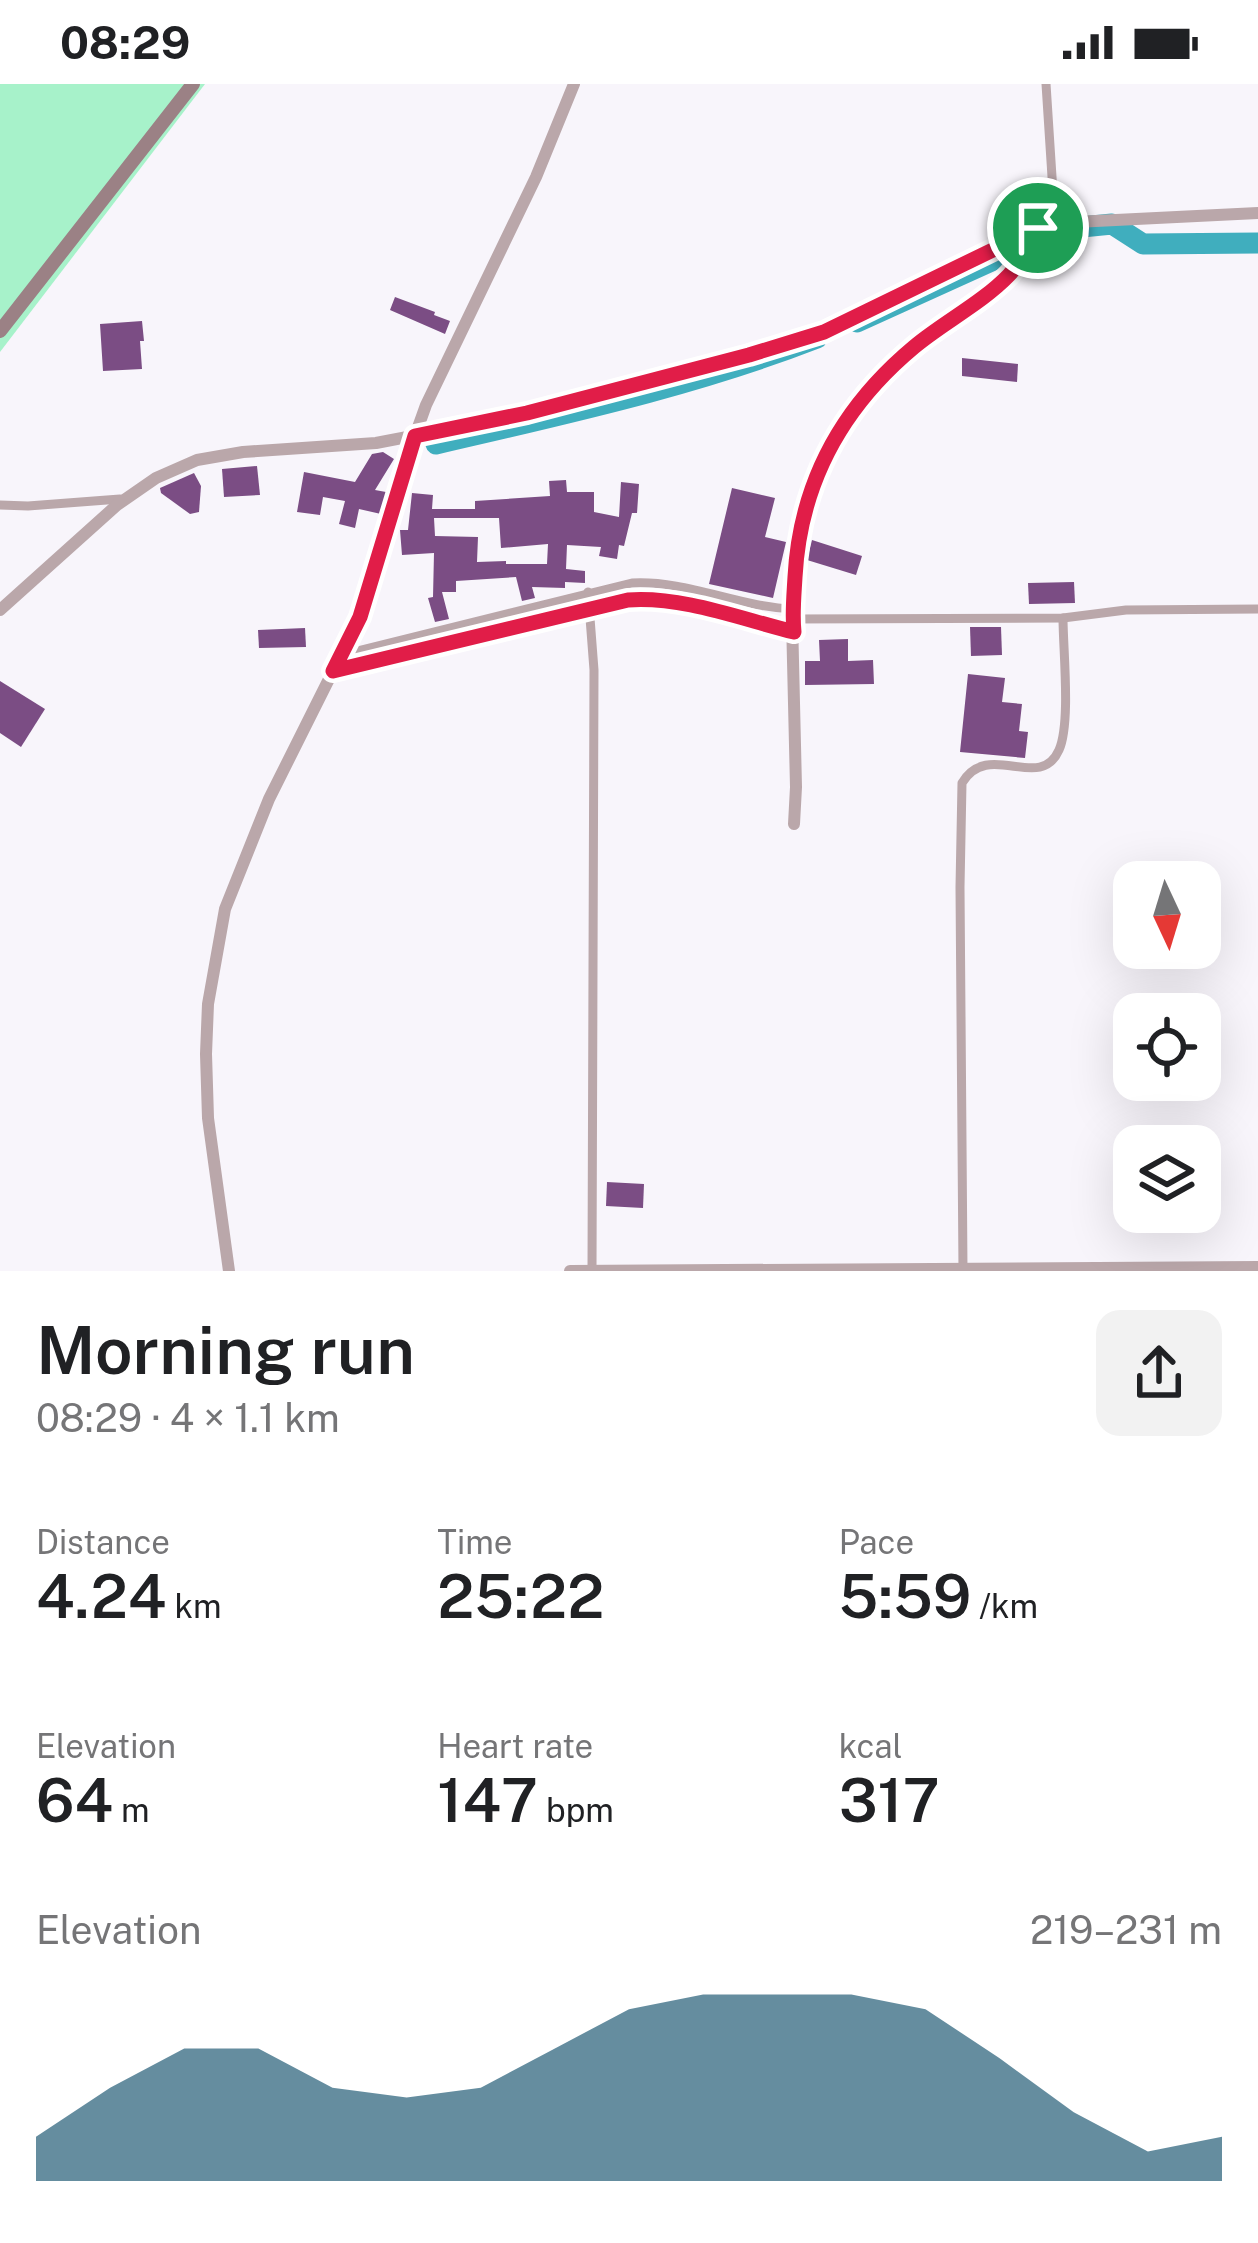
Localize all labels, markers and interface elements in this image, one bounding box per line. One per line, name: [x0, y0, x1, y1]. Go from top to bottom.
text: 08:29: [60, 16, 190, 69]
pin: [987, 177, 1089, 279]
icon: arrive: [1005, 195, 1071, 261]
north arrow: [1113, 861, 1221, 969]
map controls: [1113, 861, 1221, 1233]
button: locate: [1113, 993, 1221, 1101]
button: layers: [1113, 1125, 1221, 1233]
button: share: [1096, 1310, 1222, 1436]
text: Morning run: [36, 1311, 415, 1389]
text: 08:29 · 4 × 1.1 km: [36, 1395, 340, 1441]
text: Distance: [36, 1523, 170, 1561]
text: Time: [437, 1523, 513, 1561]
text: Pace: [839, 1523, 914, 1561]
text: 4.24: [36, 1561, 166, 1632]
text: 25:22: [437, 1561, 604, 1632]
text: 5:59: [839, 1561, 971, 1632]
text: km: [166, 1587, 222, 1625]
text: /km: [971, 1587, 1038, 1625]
text: Elevation: [36, 1727, 176, 1765]
text: Heart rate: [437, 1727, 593, 1765]
text: kcal: [839, 1727, 902, 1765]
text: 64: [36, 1765, 113, 1836]
text: 147: [437, 1765, 538, 1836]
text: 317: [839, 1765, 940, 1836]
text: m: [113, 1791, 150, 1829]
text: bpm: [538, 1791, 614, 1829]
text: Elevation: [36, 1907, 202, 1953]
text: 219–231 m: [1030, 1907, 1222, 1953]

